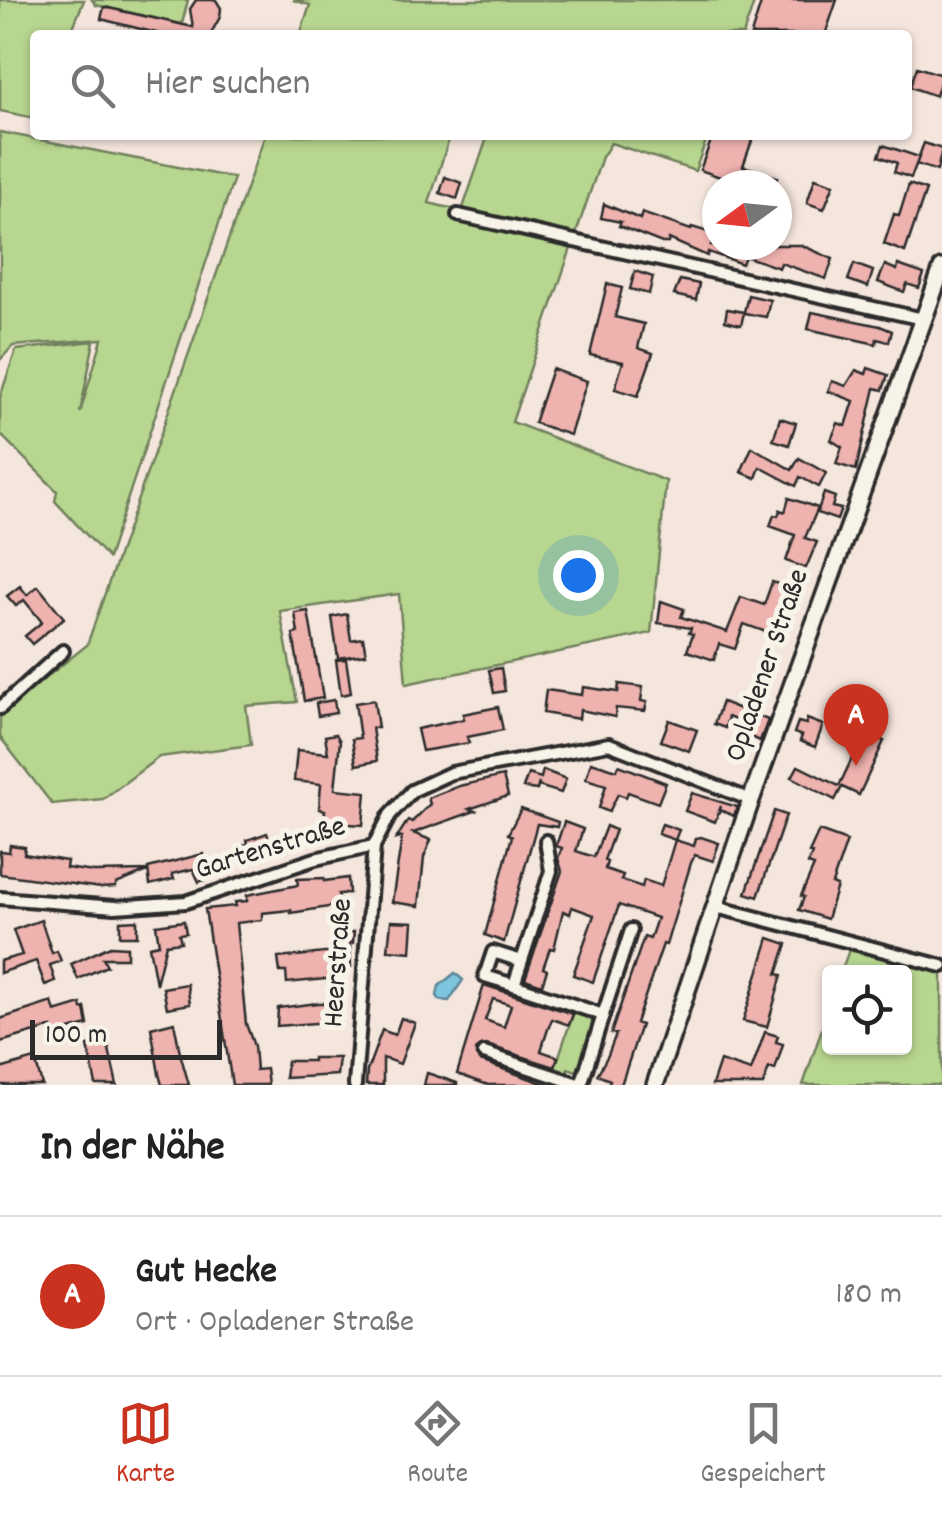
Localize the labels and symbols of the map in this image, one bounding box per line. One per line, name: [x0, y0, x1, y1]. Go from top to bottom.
north arrow: [702, 170, 792, 260]
your location: [553, 550, 604, 601]
street label: Opladener Straße: [716, 564, 822, 768]
pin: A: [824, 684, 888, 766]
street label: Gartenstraße: [191, 807, 351, 893]
street label: Heerstraße: [314, 897, 366, 1029]
scale bar: [30, 1015, 222, 1060]

